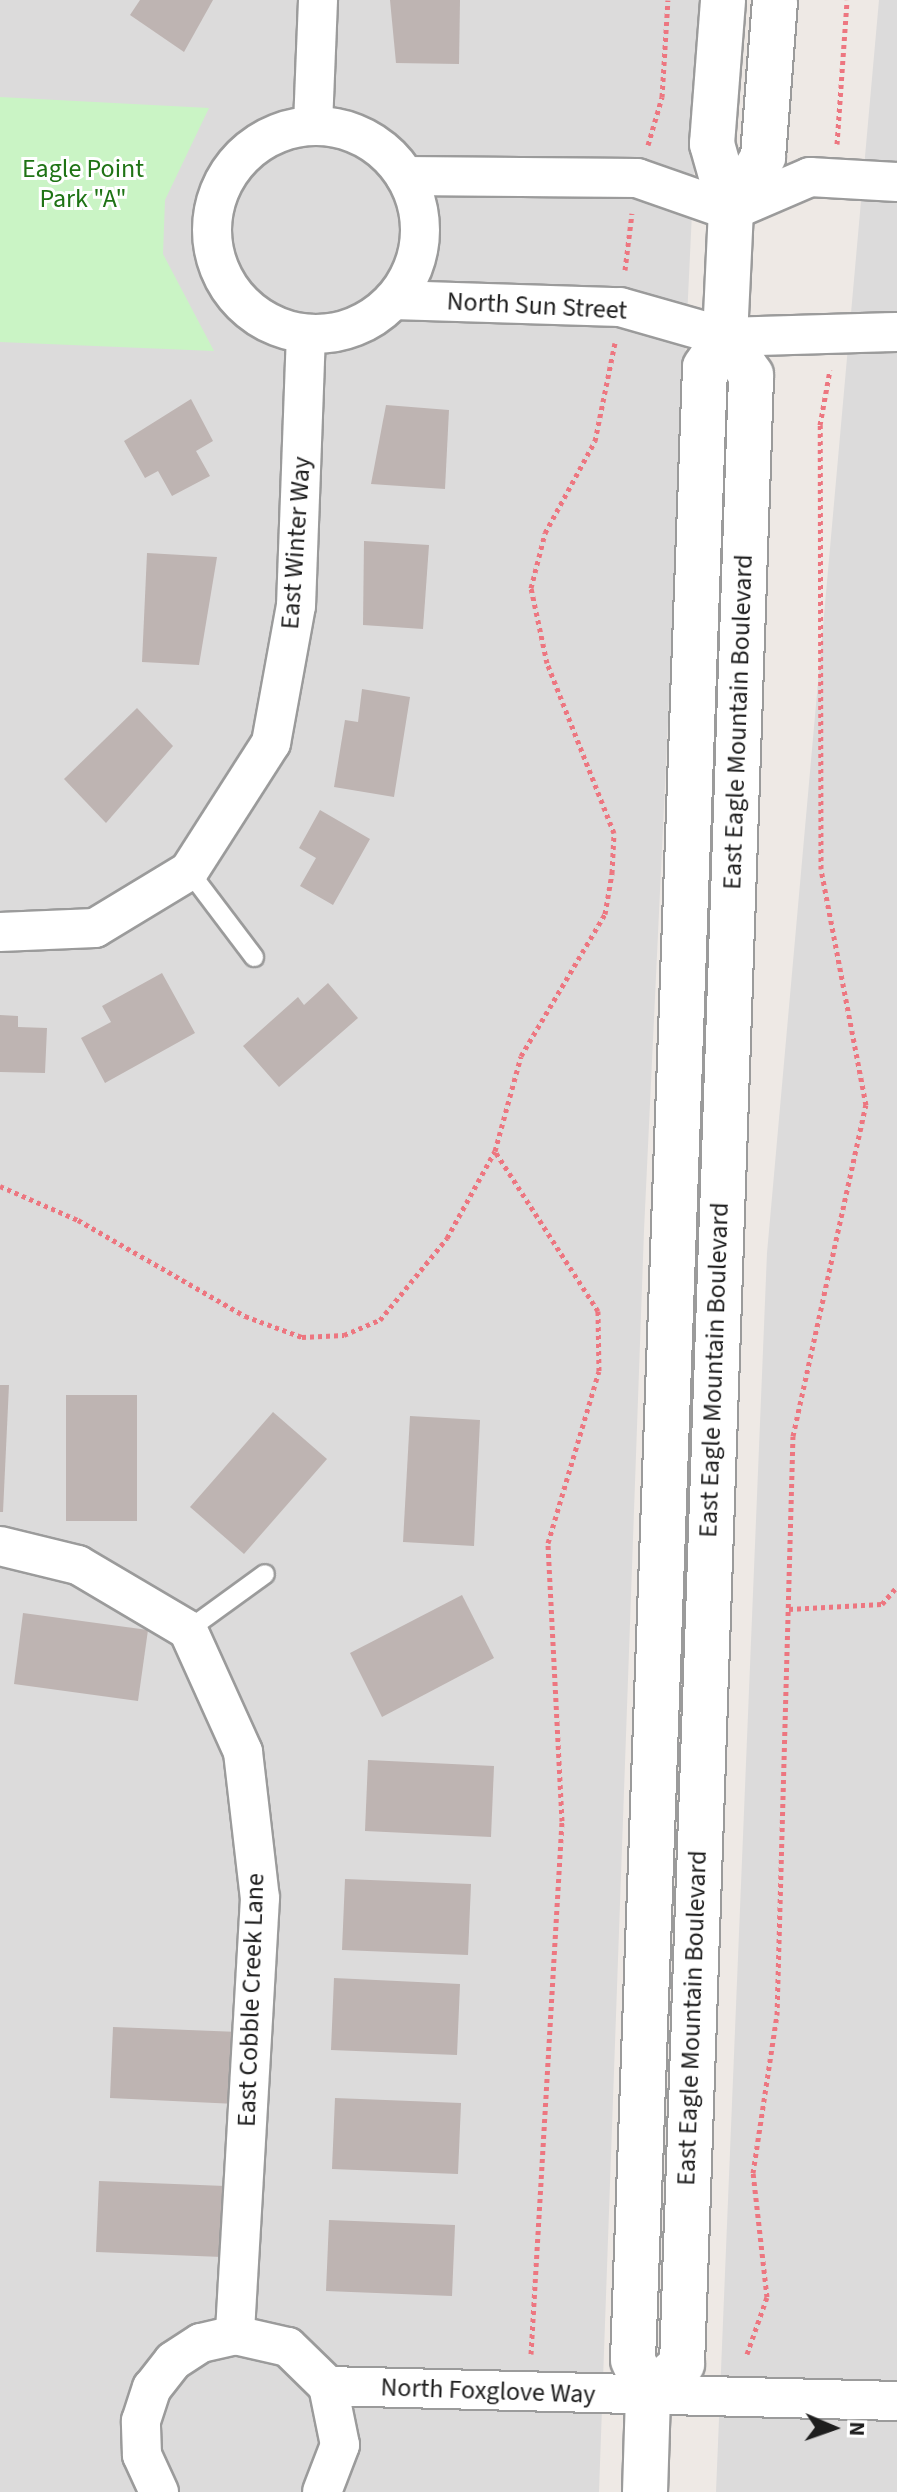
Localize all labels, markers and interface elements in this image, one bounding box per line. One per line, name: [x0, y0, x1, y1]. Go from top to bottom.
park label: Eagle Point Park "A": [22, 153, 144, 214]
street label: North Sun Street: [446, 286, 628, 326]
street label: East Winter Way: [274, 456, 318, 630]
street label: East Eagle Mountain Boulevard: [717, 554, 759, 890]
street label: East Eagle Mountain Boulevard: [693, 1202, 735, 1538]
street label: East Eagle Mountain Boulevard: [671, 1850, 713, 2186]
street label: East Cobble Creek Lane: [231, 1873, 271, 2127]
street label: North Foxglove Way: [380, 2372, 596, 2410]
north arrow: [793, 2388, 873, 2468]
text: N: [841, 2421, 873, 2437]

